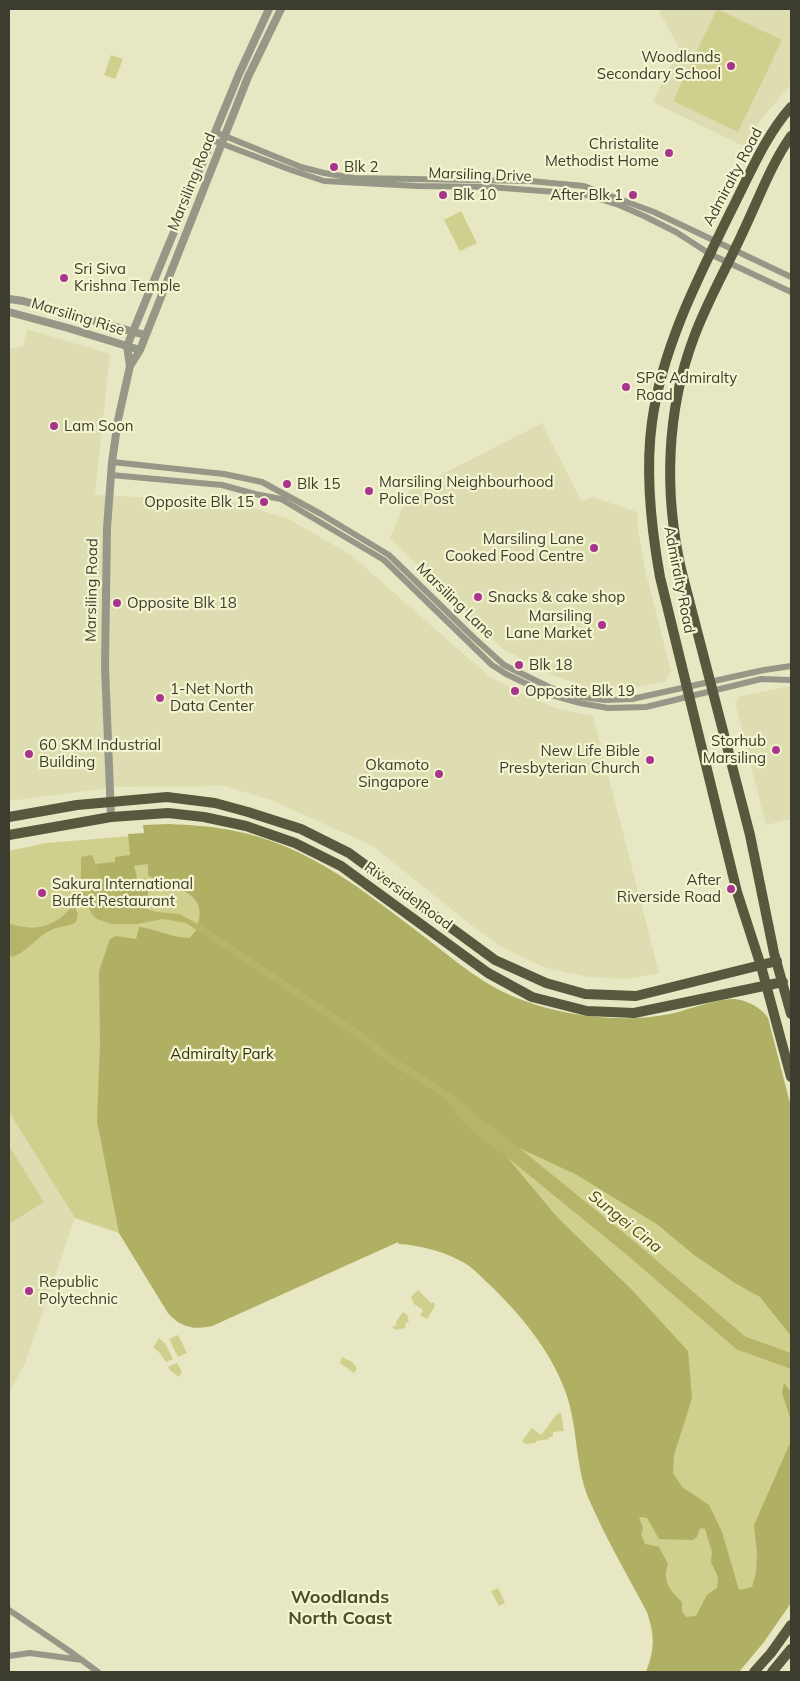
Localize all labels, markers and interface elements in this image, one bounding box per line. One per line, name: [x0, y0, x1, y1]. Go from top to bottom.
place label: Woodlands Secondary School: [597, 48, 721, 83]
marker: Woodlands Secondary School: [725, 60, 737, 72]
street label: Admiralty Road: [700, 125, 766, 229]
street label: Marsiling Road: [164, 130, 220, 234]
place label: Christalite Methodist Home: [545, 135, 659, 170]
marker: Christalite Methodist Home: [663, 147, 675, 159]
place label: Blk 2: [344, 158, 378, 176]
marker: Blk 2: [328, 161, 340, 173]
street label: Marsiling Drive: [428, 164, 532, 186]
place label: Blk 10: [453, 186, 496, 204]
place label: After Blk 1: [550, 186, 623, 204]
marker: Blk 10: [437, 189, 449, 201]
marker: After Blk 1: [627, 189, 639, 201]
place label: Sri Siva Krishna Temple: [74, 260, 180, 295]
marker: Sri Siva Krishna Temple: [58, 272, 70, 284]
street label: Marsiling Rise: [29, 294, 127, 340]
place label: SPC Admiralty Road: [636, 369, 737, 404]
marker: SPC Admiralty Road: [620, 381, 632, 393]
place label: Lam Soon: [64, 417, 134, 435]
marker: Lam Soon: [48, 420, 60, 432]
place label: Marsiling Neighbourhood Police Post: [379, 473, 553, 508]
place label: Blk 15: [297, 475, 340, 493]
marker: Blk 15: [281, 478, 293, 490]
marker: Marsiling Neighbourhood Police Post: [363, 485, 375, 497]
place label: Opposite Blk 15: [144, 493, 254, 511]
marker: Opposite Blk 15: [258, 496, 270, 508]
street label: Admiralty Road: [660, 525, 698, 635]
place label: Marsiling Lane Cooked Food Centre: [445, 530, 584, 565]
street label: Marsiling Road: [82, 538, 102, 642]
marker: Marsiling Lane Cooked Food Centre: [588, 542, 600, 554]
street label: Marsiling Lane: [412, 559, 498, 643]
place label: Snacks & cake shop: [488, 588, 625, 606]
marker: Snacks & cake shop: [472, 591, 484, 603]
place label: Opposite Blk 18: [127, 594, 237, 612]
marker: Opposite Blk 18: [111, 597, 123, 609]
place label: Marsiling Lane Market: [506, 607, 592, 642]
marker: Marsiling Lane Market: [596, 619, 608, 631]
place label: Blk 18: [529, 656, 572, 674]
marker: Blk 18: [513, 659, 525, 671]
place label: 1-Net North Data Center: [170, 680, 254, 715]
place label: Opposite Blk 19: [525, 682, 635, 700]
marker: Opposite Blk 19: [509, 685, 521, 697]
marker: 1-Net North Data Center: [154, 692, 166, 704]
place label: Storhub Marsiling: [703, 732, 766, 767]
place label: 60 SKM Industrial Building: [39, 736, 161, 771]
place label: New Life Bible Presbyterian Church: [499, 742, 640, 777]
marker: Storhub Marsiling: [770, 744, 782, 756]
marker: 60 SKM Industrial Building: [23, 748, 35, 760]
marker: New Life Bible Presbyterian Church: [644, 754, 656, 766]
place label: Okamoto Singapore: [358, 756, 429, 791]
marker: Okamoto Singapore: [433, 768, 445, 780]
street label: Riverside Road: [361, 858, 455, 934]
place label: After Riverside Road: [617, 871, 721, 906]
place label: Sakura International Buffet Restaurant: [52, 875, 193, 910]
marker: After Riverside Road: [725, 883, 737, 895]
marker: Sakura International Buffet Restaurant: [36, 887, 48, 899]
park label: Admiralty Park: [170, 1045, 274, 1063]
water label: Sungei Cina: [585, 1187, 665, 1257]
place label: Republic Polytechnic: [39, 1273, 118, 1308]
marker: Republic Polytechnic: [23, 1285, 35, 1297]
district label: Woodlands North Coast: [288, 1587, 392, 1630]

